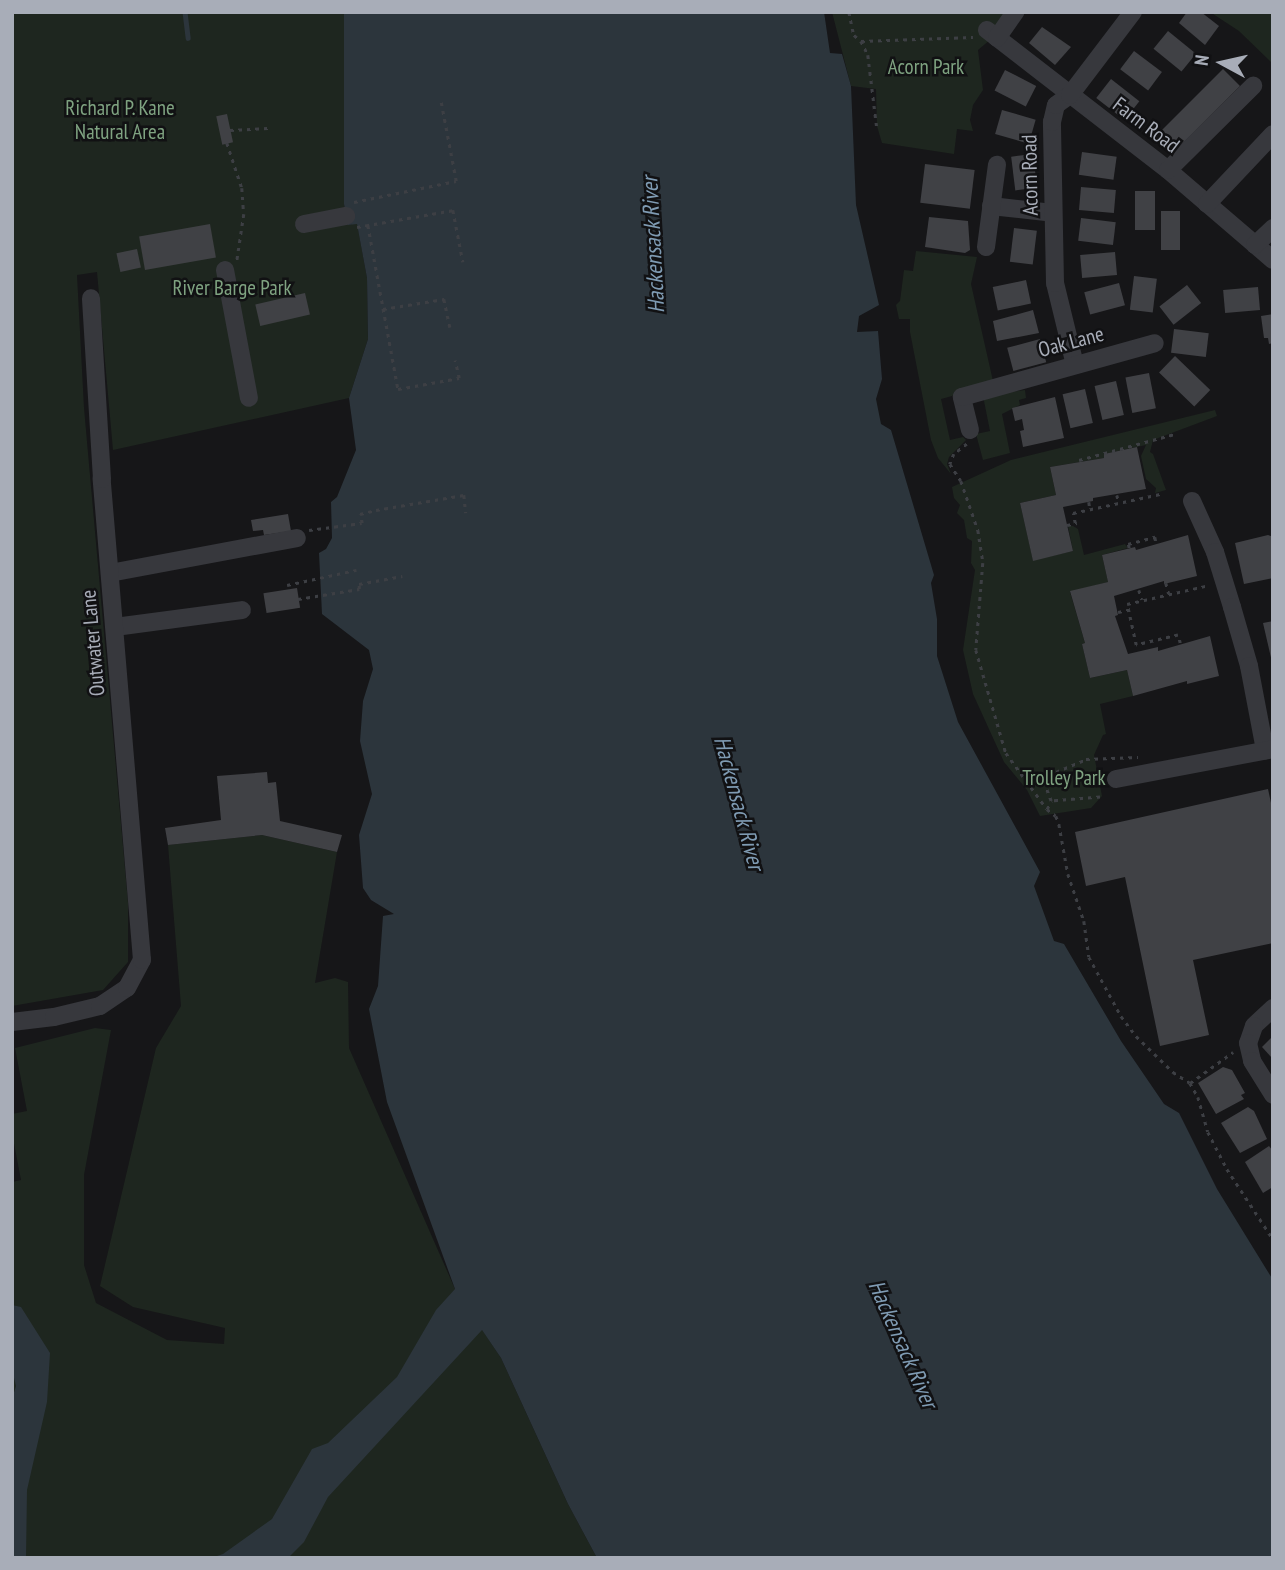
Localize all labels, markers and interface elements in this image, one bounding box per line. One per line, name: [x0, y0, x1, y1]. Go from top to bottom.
north arrow: [1187, 28, 1257, 98]
text: N: [1189, 53, 1214, 67]
park label: Acorn Park: [888, 54, 964, 80]
street label: Farm Road: [1108, 92, 1184, 158]
park label: Richard P. Kane Natural Area: [65, 95, 175, 145]
street label: Acorn Road: [1017, 134, 1043, 216]
water label: Hackensack River: [636, 176, 670, 314]
park label: River Barge Park: [172, 275, 292, 301]
street label: Oak Lane: [1035, 321, 1107, 363]
street label: Outwater Lane: [76, 589, 110, 697]
water label: Hackensack River: [708, 733, 770, 873]
park label: Trolley Park: [1022, 765, 1106, 791]
water label: Hackensack River: [862, 1275, 944, 1413]

